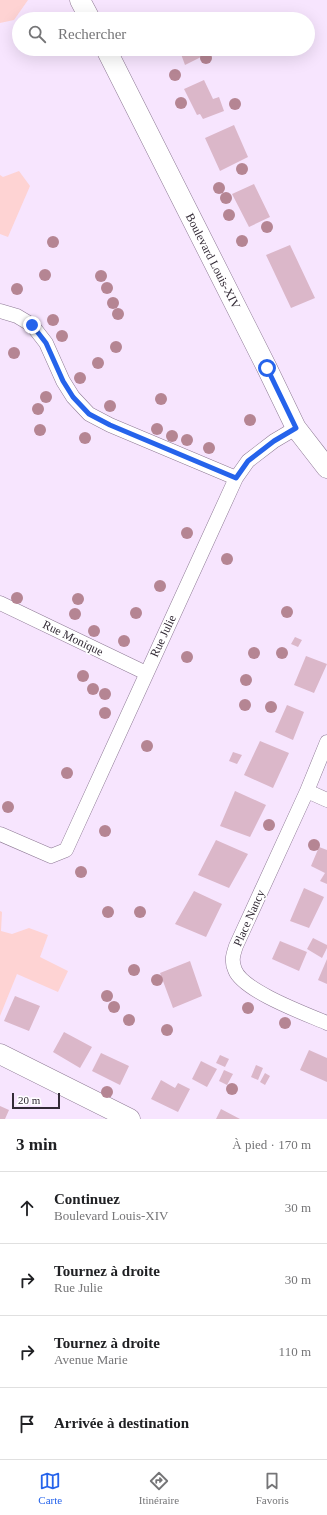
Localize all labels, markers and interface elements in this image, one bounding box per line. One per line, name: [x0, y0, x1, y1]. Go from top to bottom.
search box: [12, 12, 315, 56]
icon: search: [26, 23, 48, 45]
text: Rechercher: [58, 26, 126, 42]
street label: Boulevard Louis-XIV: [183, 211, 243, 312]
route end: [23, 316, 41, 334]
route start: [258, 359, 276, 377]
street label: Rue Julie: [147, 613, 179, 659]
street label: Rue Monique: [40, 617, 106, 659]
street label: Place Nancy: [230, 888, 268, 948]
scale bar: [12, 1091, 60, 1110]
text: 20 m: [18, 1094, 40, 1106]
text: 3 min: [16, 1135, 57, 1154]
text: À pied · 170 m: [232, 1137, 311, 1152]
text: Continuez: [54, 1191, 120, 1207]
icon: ahead: [16, 1197, 38, 1219]
text: 30 m: [285, 1200, 311, 1215]
text: Boulevard Louis-XIV: [54, 1208, 168, 1223]
text: Tournez à droite: [54, 1263, 160, 1279]
icon: right: [16, 1269, 38, 1291]
text: 30 m: [285, 1272, 311, 1287]
text: Rue Julie: [54, 1280, 103, 1295]
text: Tournez à droite: [54, 1335, 160, 1351]
icon: right: [16, 1341, 38, 1363]
text: 110 m: [279, 1344, 311, 1359]
text: Avenue Marie: [54, 1352, 128, 1367]
icon: arrive: [16, 1413, 38, 1435]
text: Arrivée à destination: [54, 1415, 189, 1431]
tab: Carte: [38, 1470, 62, 1506]
tab: Itinéraire: [139, 1470, 179, 1506]
tab: Favoris: [256, 1470, 289, 1506]

